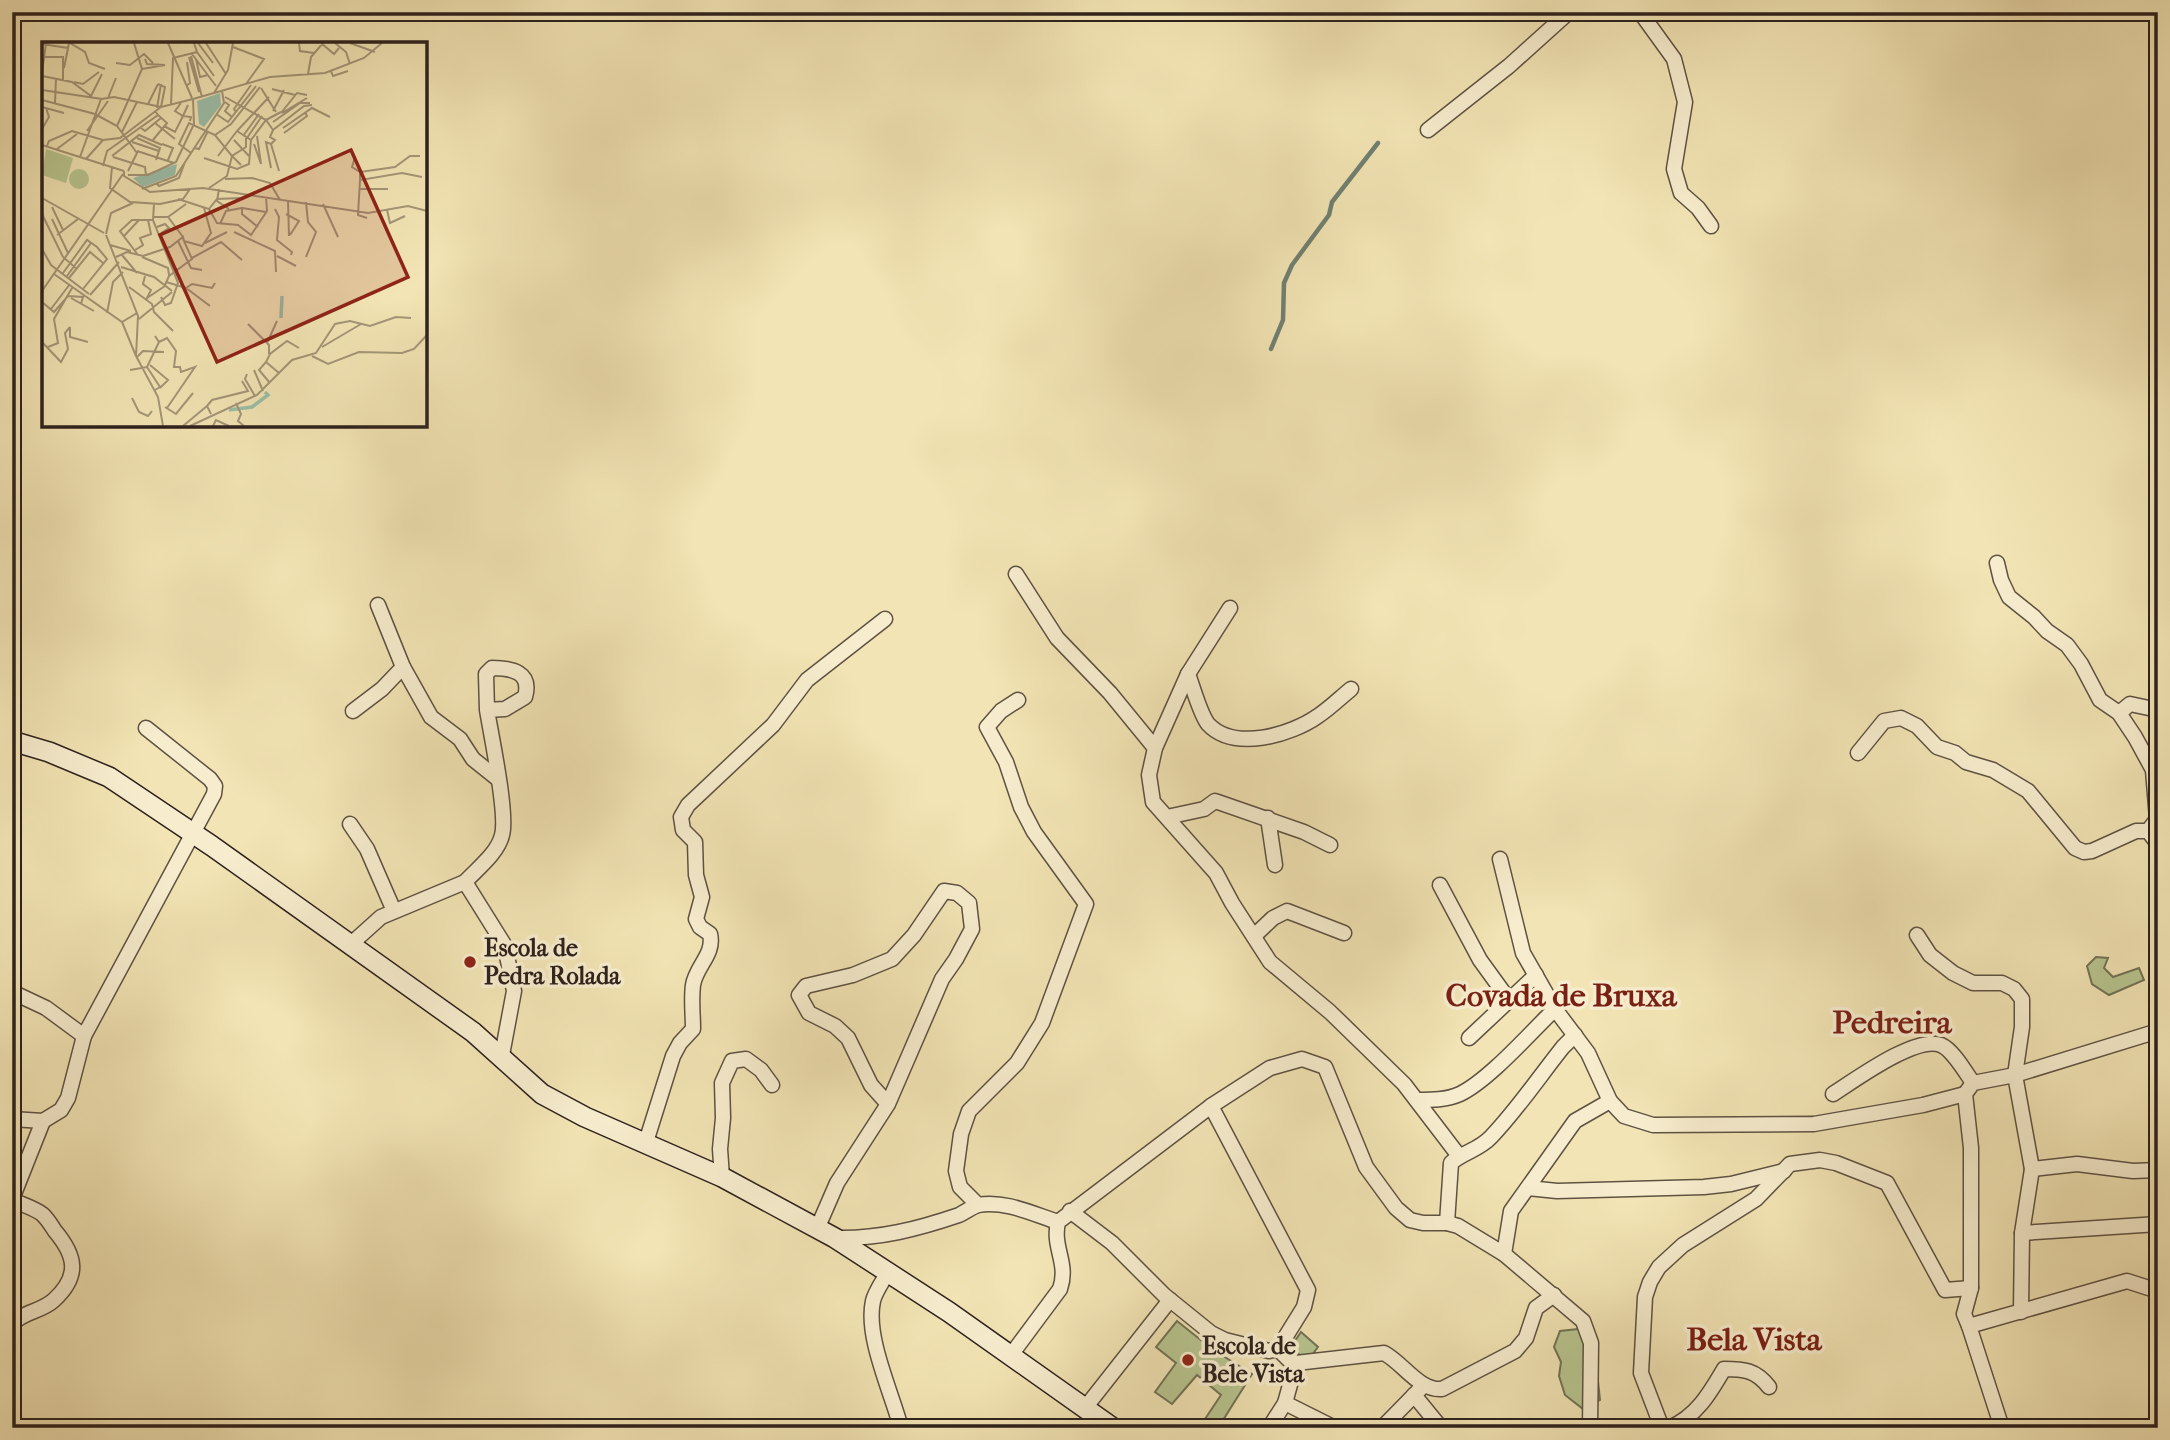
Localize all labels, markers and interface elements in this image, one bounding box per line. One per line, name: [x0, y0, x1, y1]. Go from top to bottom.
inset map: [42, 42, 427, 427]
place label: Escola de Pedra Rolada: [484, 934, 621, 990]
marker: Escola de Pedra Rolada: [462, 954, 478, 970]
district label: Covada de Bruxa: [1446, 977, 1678, 1014]
district label: Pedreira: [1833, 1004, 1953, 1041]
district label: Bela Vista: [1686, 1321, 1823, 1358]
place label: Escola de Bele Vista: [1202, 1332, 1305, 1388]
marker: Escola de Bele Vista: [1180, 1352, 1196, 1368]

